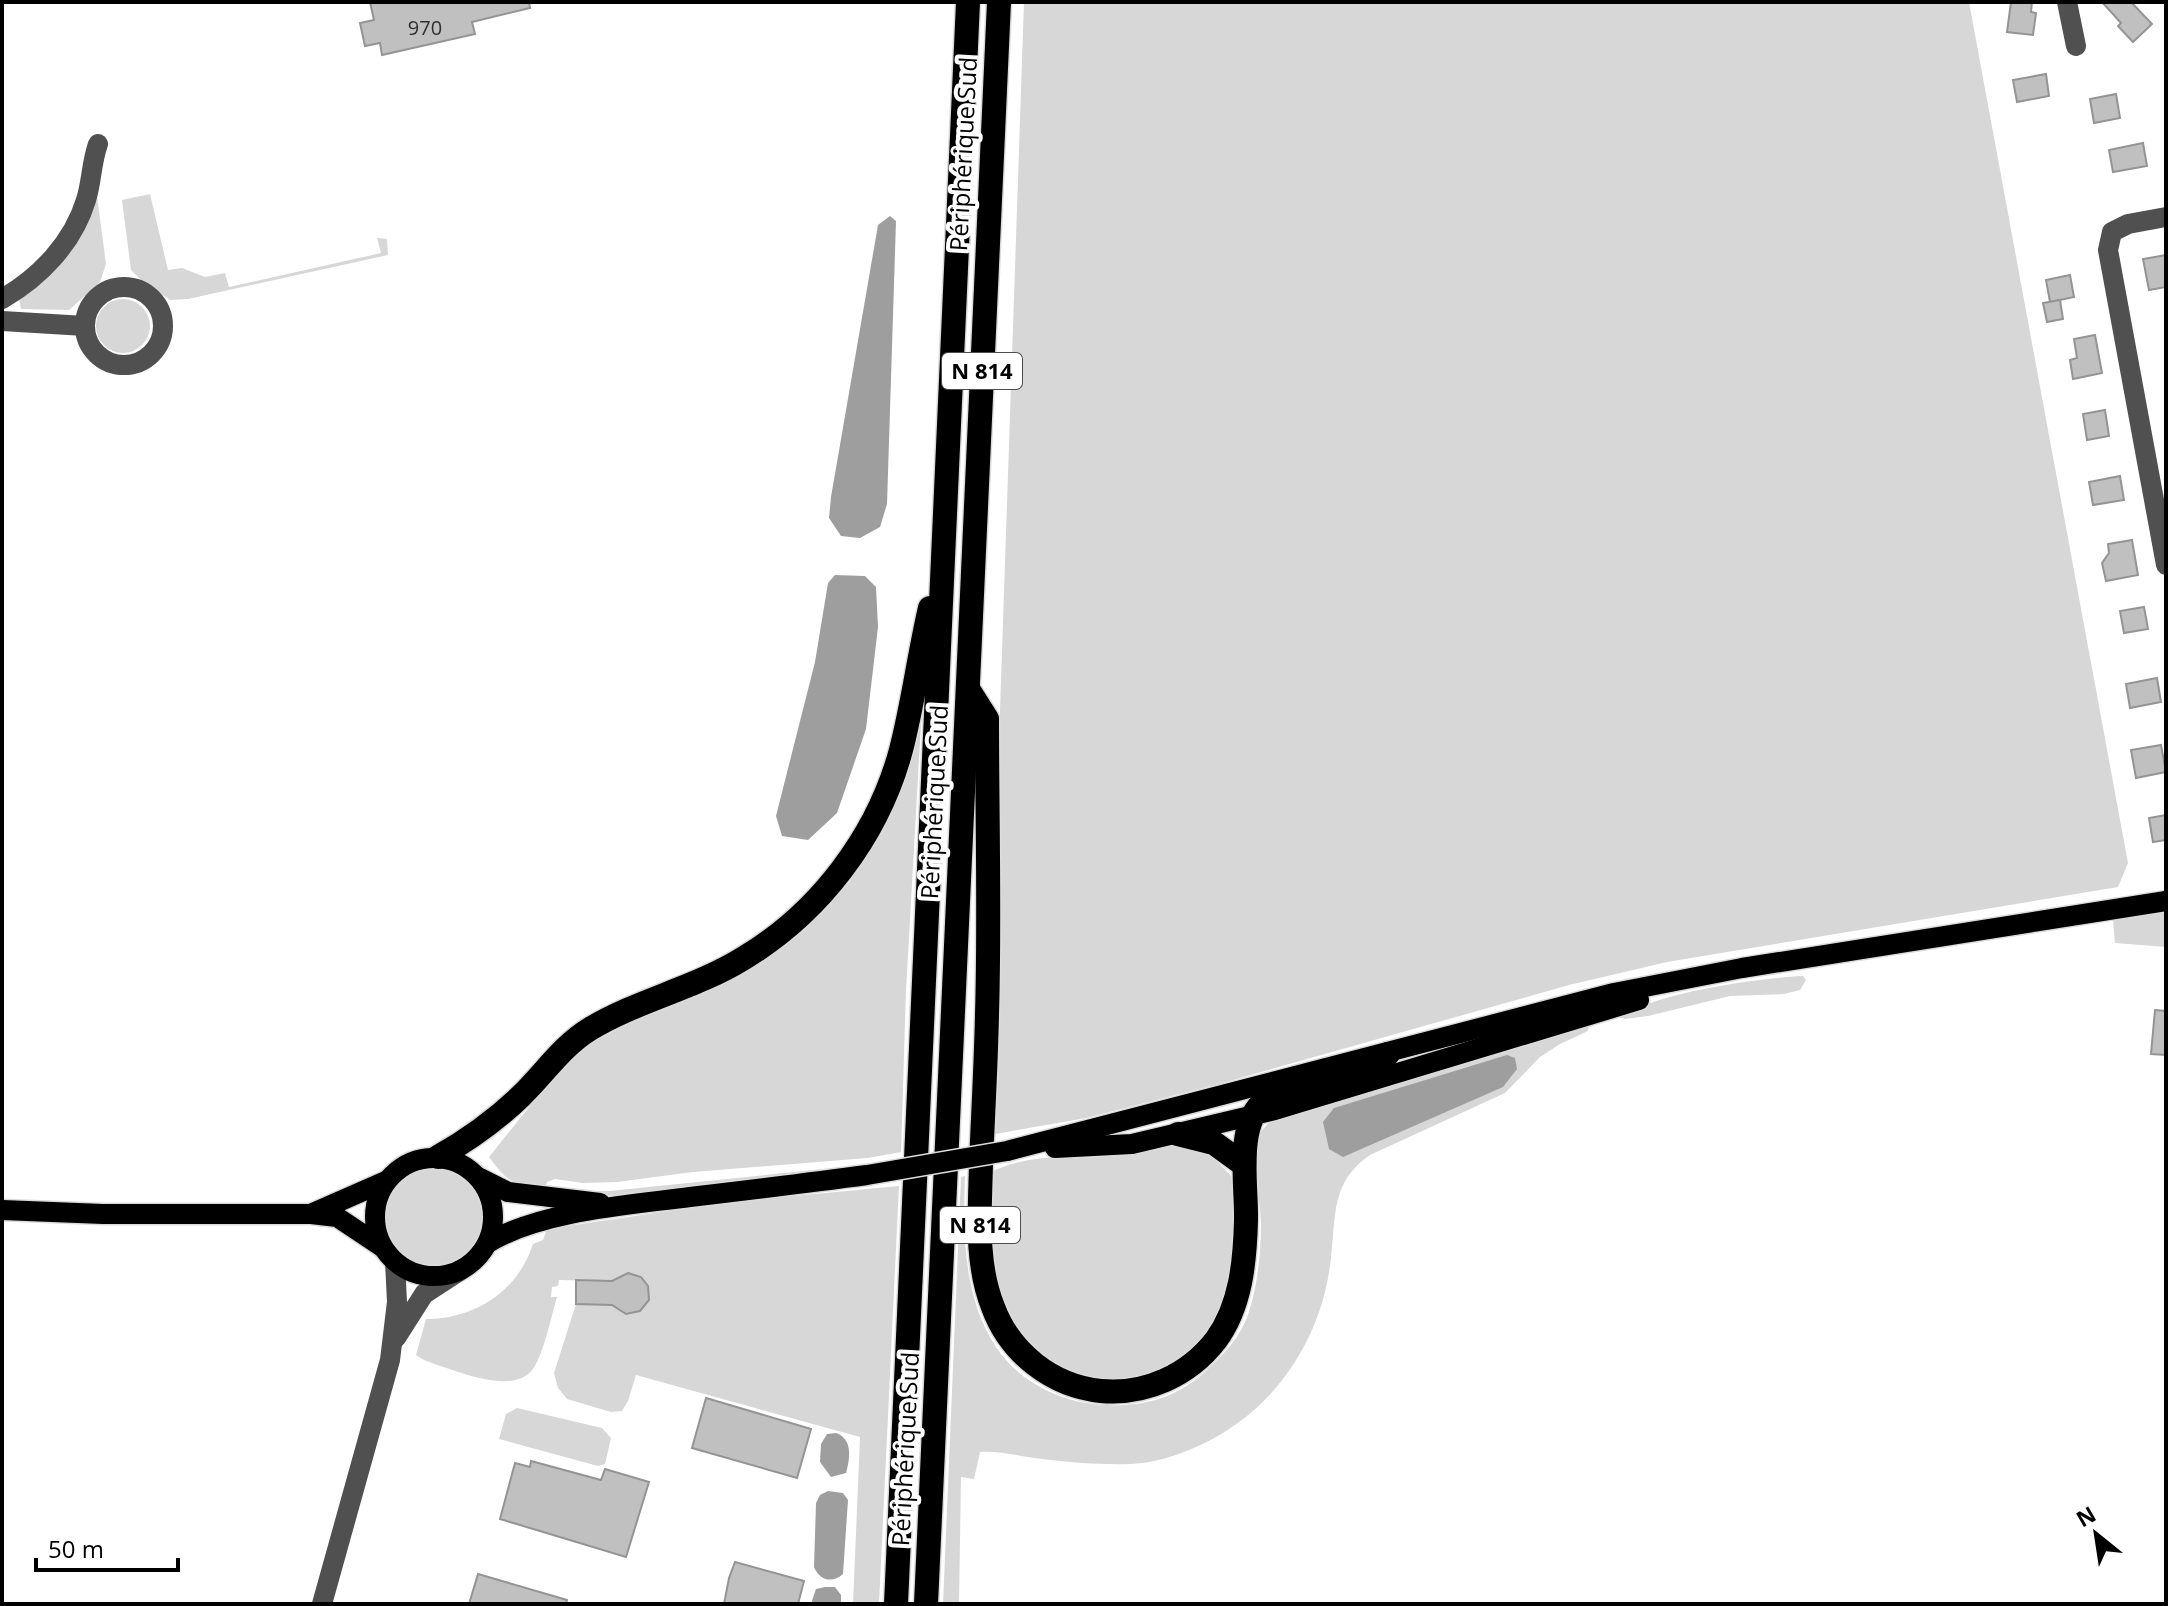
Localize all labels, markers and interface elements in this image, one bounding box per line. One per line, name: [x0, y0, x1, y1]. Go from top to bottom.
house number: 970: [408, 14, 442, 41]
street label: Périphérique Sud: [941, 56, 984, 252]
road number: N 814: [942, 353, 1022, 389]
street label: Périphérique Sud: [912, 704, 955, 900]
road number: N 814: [940, 1207, 1020, 1243]
street label: Périphérique Sud: [883, 1351, 926, 1547]
north arrow: [2056, 1494, 2136, 1574]
text: N: [2070, 1498, 2101, 1533]
scale bar: [36, 1522, 178, 1572]
text: 50 m: [48, 1532, 104, 1565]

